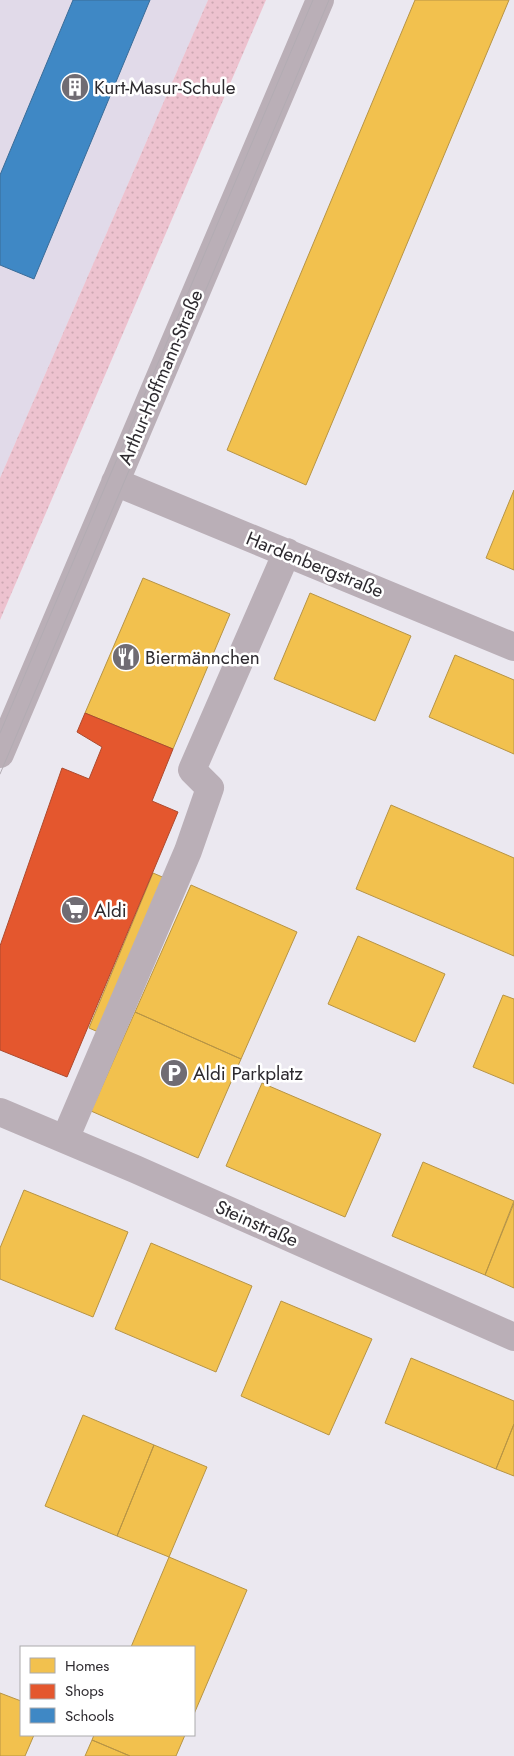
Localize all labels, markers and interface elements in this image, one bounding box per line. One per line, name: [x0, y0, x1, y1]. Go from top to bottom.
building icon: Kurt-Masur-Schule: [60, 72, 90, 102]
place label: Kurt-Masur-Schule: [94, 74, 236, 101]
street label: Arthur-Hoffmann-Straße: [111, 285, 210, 469]
street label: Hardenbergstraße: [242, 525, 388, 604]
restaurant icon: Biermännchen: [111, 642, 141, 672]
place label: Biermännchen: [145, 644, 260, 671]
supermarket icon: Aldi: [60, 895, 90, 925]
place label: Aldi: [94, 897, 127, 924]
parking icon: Aldi Parkplatz: [159, 1058, 189, 1088]
place label: Aldi Parkplatz: [193, 1060, 303, 1087]
street label: Steinstraße: [211, 1193, 303, 1254]
legend: [20, 1646, 195, 1736]
text: Homes: [65, 1655, 109, 1677]
text: Shops: [65, 1680, 104, 1702]
text: Schools: [65, 1705, 114, 1727]

